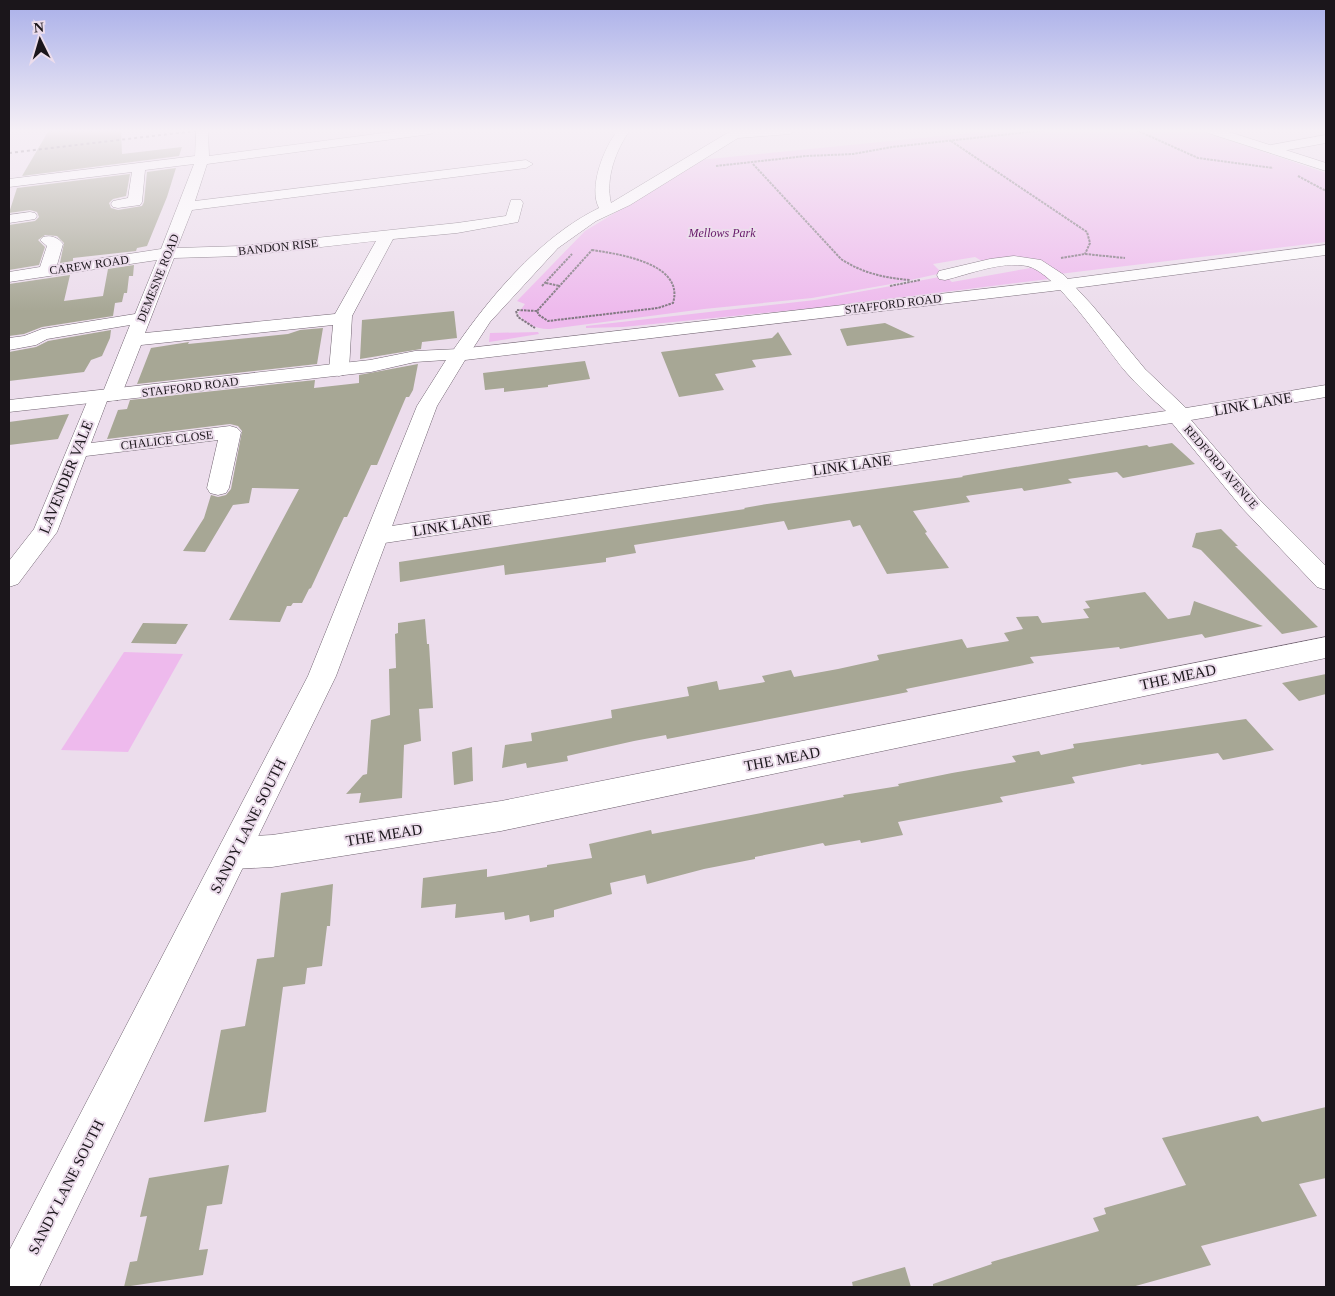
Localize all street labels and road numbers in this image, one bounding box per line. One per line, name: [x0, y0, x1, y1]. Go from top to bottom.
street label: DEMESNE ROAD: [134, 232, 182, 324]
street label: BANDON RISE: [237, 236, 319, 258]
street label: CAREW ROAD: [48, 252, 130, 278]
street label: STAFFORD ROAD: [844, 291, 943, 317]
street label: STAFFORD ROAD: [141, 374, 240, 400]
street label: LINK LANE: [1212, 389, 1294, 419]
street label: LAVENDER VALE: [36, 418, 96, 536]
street label: REDFORD AVENUE: [1181, 422, 1261, 512]
street label: CHALICE CLOSE: [120, 427, 214, 453]
street label: LINK LANE: [811, 452, 893, 478]
street label: LINK LANE: [411, 511, 493, 539]
street label: THE MEAD: [1139, 661, 1218, 693]
street label: THE MEAD: [743, 744, 822, 774]
street label: SANDY LANE SOUTH: [207, 756, 289, 896]
street label: THE MEAD: [345, 821, 423, 849]
street label: SANDY LANE SOUTH: [25, 1117, 107, 1257]

